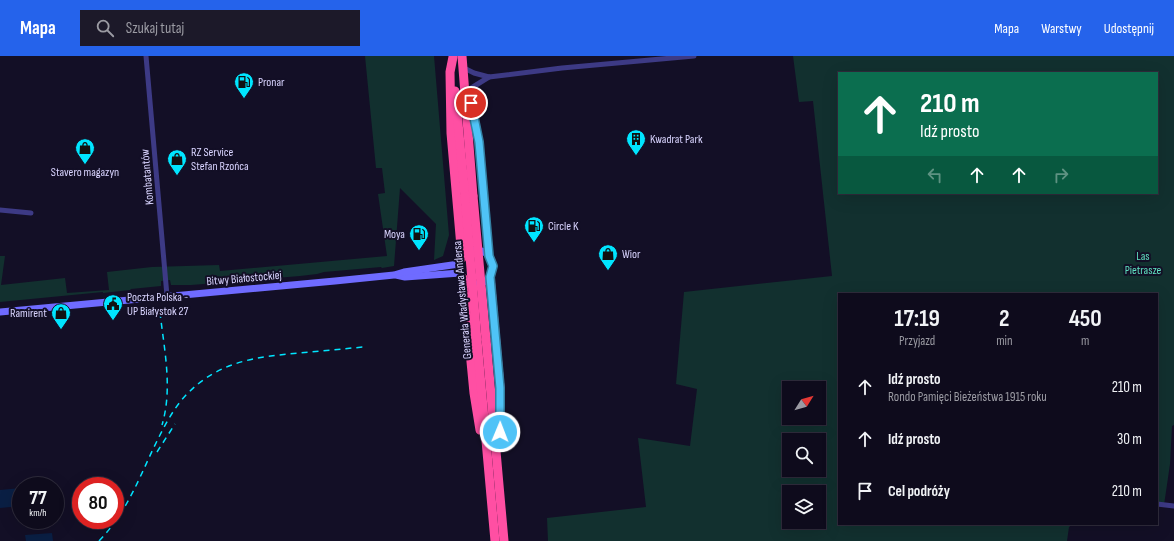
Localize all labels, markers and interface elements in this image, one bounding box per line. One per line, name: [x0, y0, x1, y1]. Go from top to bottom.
search box: [80, 10, 360, 46]
text: Mapa: [20, 17, 56, 40]
icon: search: [94, 17, 116, 39]
text: Szukaj tutaj: [126, 19, 184, 38]
text: Mapa: [994, 20, 1019, 37]
text: Warstwy: [1041, 20, 1082, 37]
text: Udostępnij: [1104, 20, 1154, 37]
fuel station icon: Pronar: [233, 71, 255, 99]
place label: Pronar: [258, 75, 285, 90]
pin: [454, 86, 488, 120]
text: 210 m: [920, 87, 980, 120]
icon: ahead: [854, 88, 906, 140]
icon: arrive: [460, 92, 482, 114]
text: Idź prosto: [920, 121, 980, 142]
building icon: Kwadrat Park: [625, 128, 647, 156]
place label: Kwadrat Park: [650, 132, 703, 147]
shop icon: Stavero magazyn: [74, 137, 96, 165]
place label: RZ Service Stefan Rzońca: [191, 145, 249, 174]
street label: Kombatantów: [138, 148, 157, 206]
shop icon: RZ Service Stefan Rzońca: [166, 148, 188, 176]
icon: left: [924, 164, 946, 186]
icon: ahead: [966, 164, 988, 186]
icon: ahead: [1008, 164, 1030, 186]
icon: right: [1050, 164, 1072, 186]
place label: Stavero magazyn: [51, 165, 119, 180]
fuel station icon: Circle K: [523, 215, 545, 243]
place label: Circle K: [548, 219, 579, 234]
fuel station icon: Moya: [408, 223, 430, 251]
place label: Moya: [384, 227, 405, 242]
street label: Generała Władysława Andersa: [450, 240, 475, 360]
shop icon: Wior: [597, 243, 619, 271]
place label: Wior: [622, 247, 641, 262]
park label: Las Pietrasze: [1125, 249, 1162, 278]
street label: Bitwy Białostockiej: [206, 268, 282, 289]
place label: Poczta Polska - UP Białystok 27: [127, 290, 188, 319]
public building icon: Poczta Polska - UP Białystok 27: [102, 293, 124, 321]
shop icon: Ramirent: [50, 302, 72, 330]
text: 17:19: [894, 304, 940, 333]
text: 2: [999, 304, 1010, 333]
text: 450: [1069, 304, 1102, 333]
place label: Ramirent: [10, 306, 47, 321]
text: Przyjazd: [899, 333, 935, 349]
text: min: [996, 333, 1012, 349]
text: m: [1081, 333, 1089, 349]
text: Idź prosto: [888, 370, 941, 389]
icon: ahead: [854, 376, 876, 398]
text: 210 m: [1112, 378, 1142, 397]
north arrow: [782, 381, 826, 425]
map controls: [782, 381, 826, 529]
text: Rondo Pamięci Bieżeństwa 1915 roku: [888, 389, 1047, 405]
position arrow: [479, 411, 521, 453]
icon: ahead: [854, 428, 876, 450]
text: Idź prosto: [888, 430, 941, 449]
text: 30 m: [1117, 430, 1142, 449]
button: search: [782, 433, 826, 477]
speed limit sign: 80: [72, 477, 124, 529]
icon: arrive: [854, 480, 876, 502]
text: Cel podróży: [888, 482, 950, 501]
text: 210 m: [1112, 482, 1142, 501]
button: layers: [782, 485, 826, 529]
text: 77: [29, 486, 47, 510]
text: km/h: [29, 507, 47, 519]

